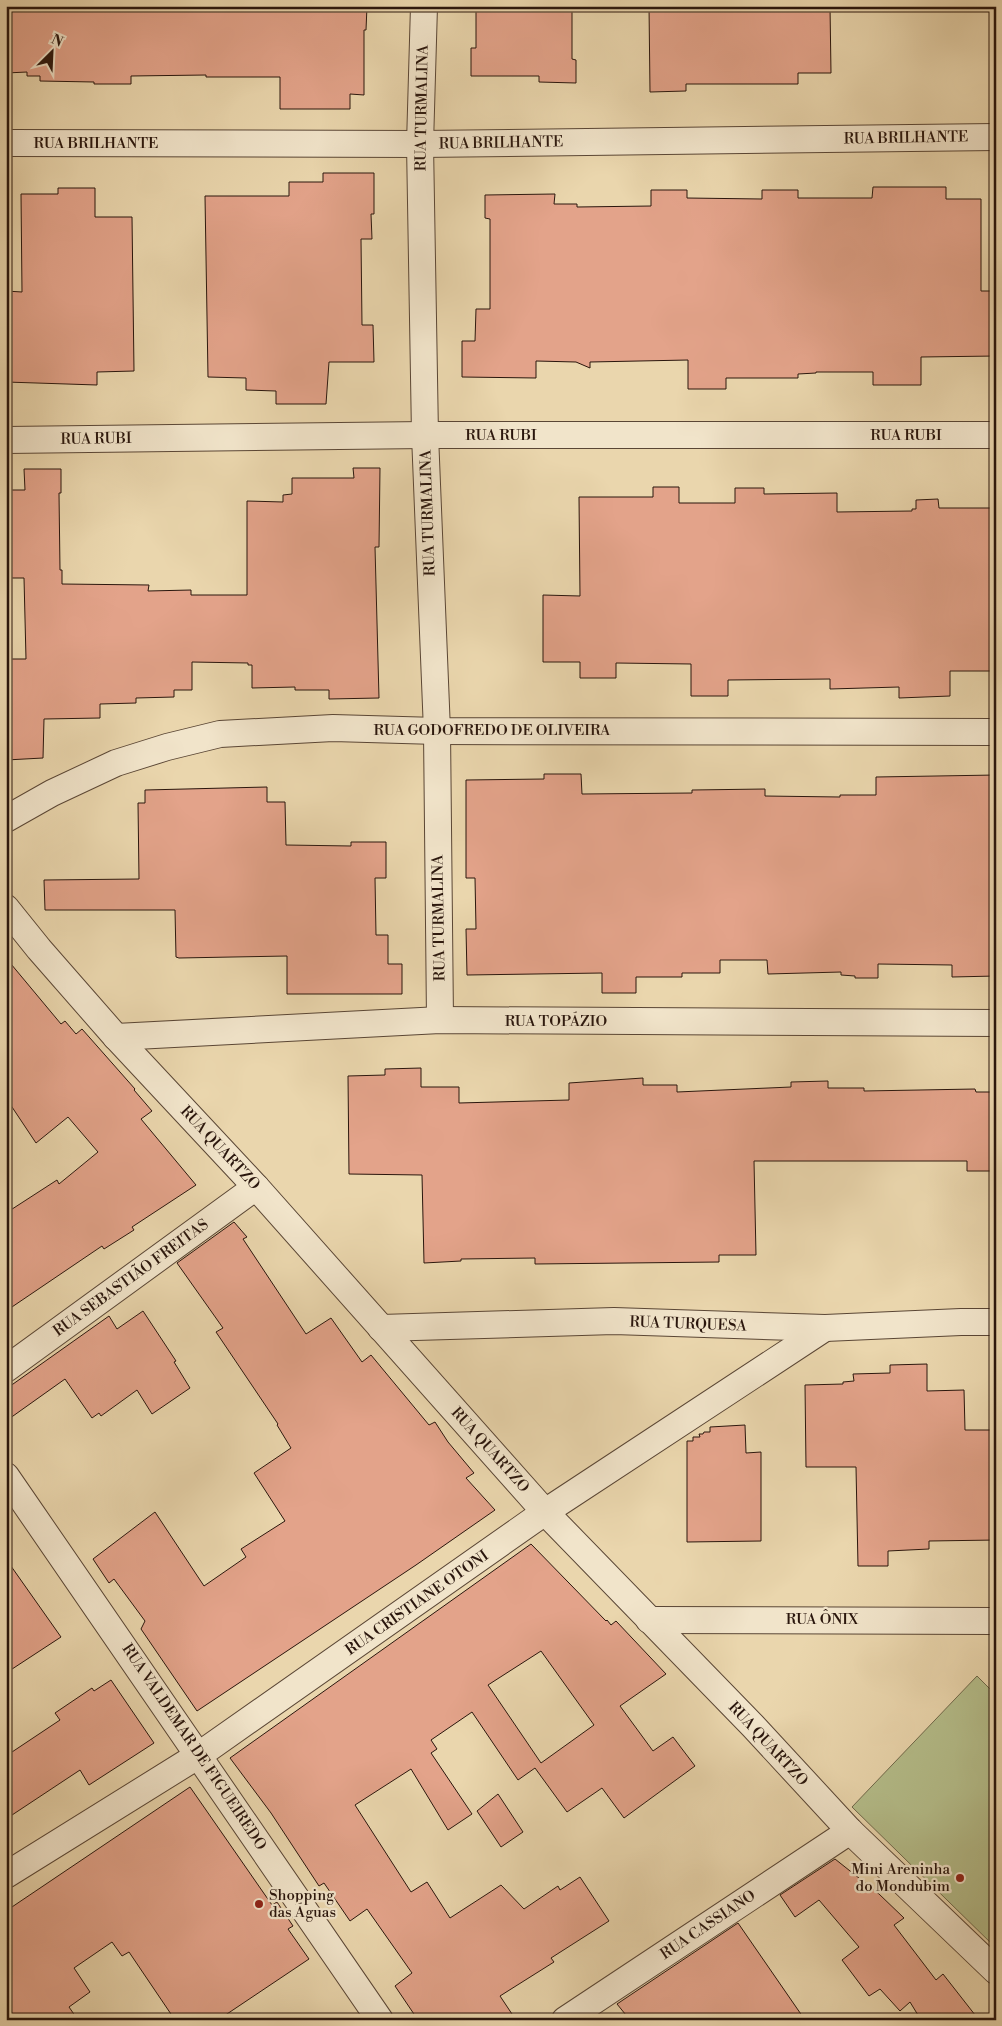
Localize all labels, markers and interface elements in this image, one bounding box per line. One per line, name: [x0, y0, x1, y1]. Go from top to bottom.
north arrow: [28, 28, 78, 78]
text: N: [48, 31, 66, 52]
street label: RUA TURMALINA: [411, 44, 433, 171]
street label: RUA BRILHANTE: [843, 127, 969, 149]
street label: RUA BRILHANTE: [438, 132, 564, 154]
street label: RUA BRILHANTE: [34, 134, 158, 153]
street label: RUA RUBI: [465, 426, 537, 445]
street label: RUA RUBI: [870, 426, 942, 445]
street label: RUA RUBI: [60, 429, 132, 449]
street label: RUA TURMALINA: [416, 449, 440, 577]
street label: RUA GODOFREDO DE OLIVEIRA: [374, 721, 611, 740]
street label: RUA TURMALINA: [428, 854, 450, 981]
street label: RUA TOPÁZIO: [505, 1011, 608, 1031]
street label: RUA QUARTZO: [176, 1102, 264, 1194]
street label: RUA SEBASTIÃO FREITAS: [49, 1214, 213, 1341]
street label: RUA TURQUESA: [629, 1312, 748, 1336]
street label: RUA QUARTZO: [447, 1403, 533, 1497]
street label: RUA CRISTIANE OTONI: [342, 1546, 493, 1660]
street label: RUA ÔNIX: [786, 1609, 859, 1629]
street label: RUA VALDEMAR DE FIGUEIREDO: [118, 1640, 271, 1854]
street label: RUA QUARTZO: [724, 1698, 812, 1790]
place label: Mini Areninha do Mondubim: [851, 1860, 950, 1896]
marker: Mini Areninha do Mondubim: [954, 1872, 966, 1884]
place label: Shopping das Águas: [269, 1886, 336, 1922]
street label: RUA CASSIANO: [657, 1886, 759, 1964]
marker: Shopping das Águas: [253, 1898, 265, 1910]

